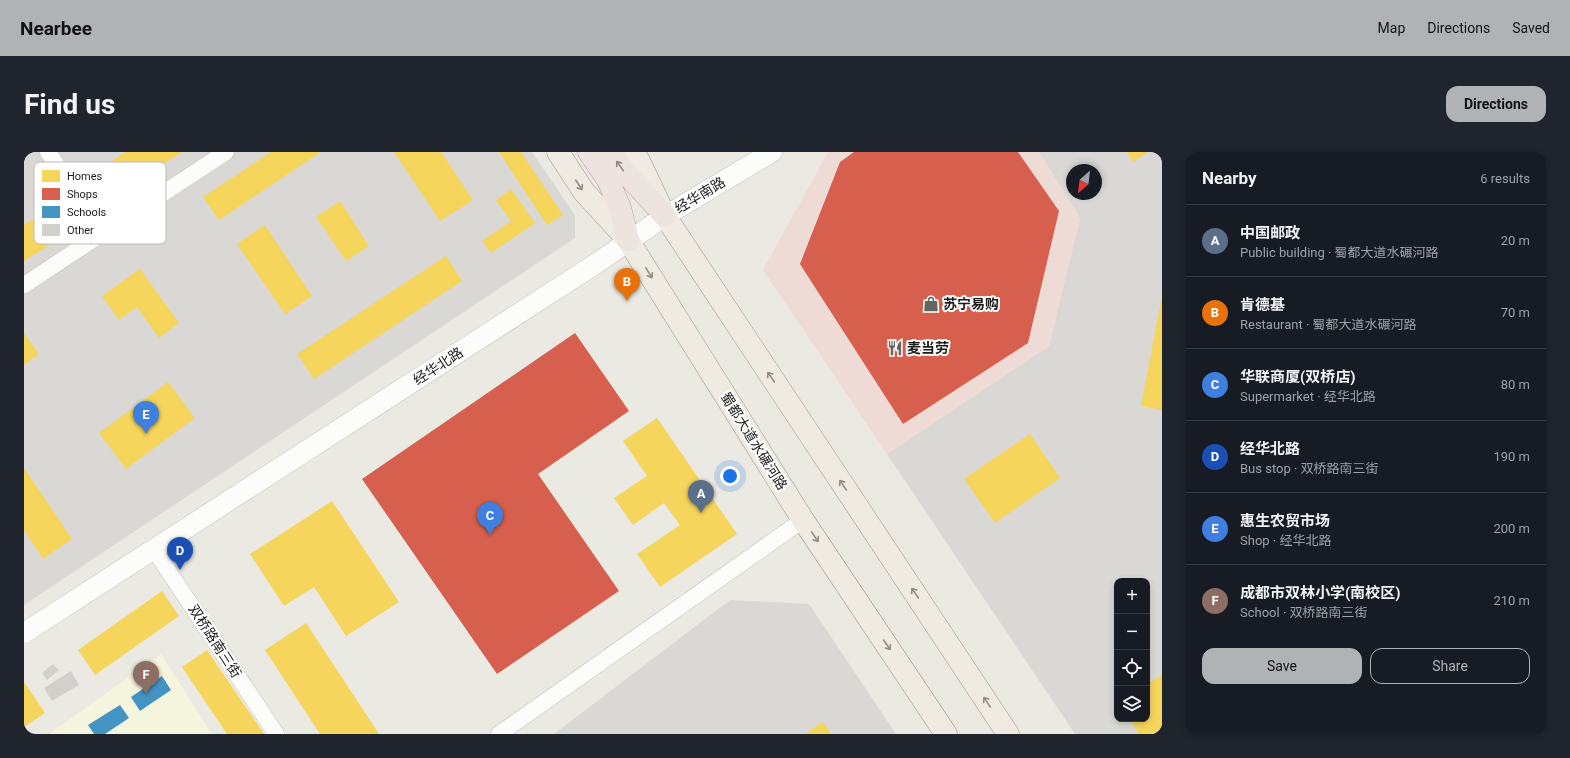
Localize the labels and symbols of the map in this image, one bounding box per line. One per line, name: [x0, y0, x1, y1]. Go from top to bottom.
one-way arrow: [616, 161, 624, 172]
legend: [34, 162, 166, 244]
north arrow: [1066, 164, 1102, 200]
text: Homes: [67, 170, 103, 183]
street label: 经华南路: [672, 174, 728, 216]
one-way arrow: [575, 179, 583, 190]
text: Shops: [67, 188, 98, 201]
text: Schools: [67, 206, 107, 219]
text: Other: [67, 224, 94, 237]
one-way arrow: [645, 267, 653, 278]
pin: B: [614, 268, 640, 301]
shop icon: 苏宁易购: [922, 295, 940, 313]
place label: 苏宁易购: [943, 296, 999, 312]
restaurant icon: 麦当劳: [886, 339, 904, 357]
place label: 麦当劳: [907, 340, 949, 356]
street label: 经华北路: [410, 344, 466, 388]
one-way arrow: [767, 371, 775, 382]
street label: 蜀都大道水碾河路: [718, 389, 790, 493]
pin: E: [133, 401, 159, 434]
your location: [720, 466, 740, 486]
pin: A: [688, 480, 714, 513]
one-way arrow: [839, 480, 847, 491]
pin: C: [477, 502, 503, 535]
one-way arrow: [811, 532, 819, 543]
pin: D: [167, 537, 193, 570]
one-way arrow: [911, 588, 919, 599]
street label: 双桥路南三街: [185, 601, 245, 681]
one-way arrow: [883, 640, 891, 651]
pin: F: [133, 661, 159, 694]
one-way arrow: [983, 696, 991, 707]

